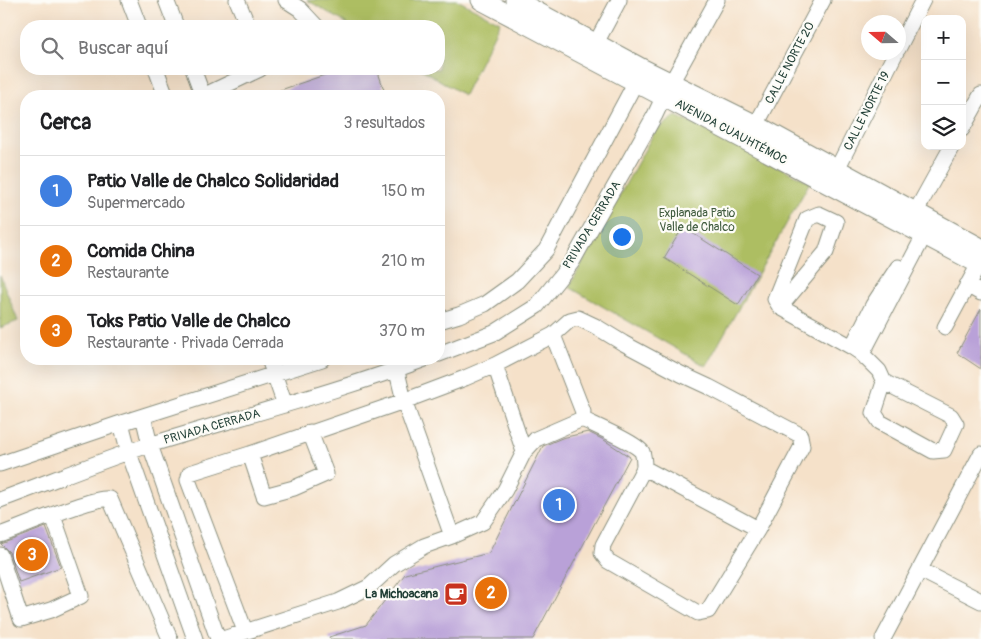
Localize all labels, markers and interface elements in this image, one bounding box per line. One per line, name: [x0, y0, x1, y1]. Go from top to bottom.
north arrow: [861, 15, 906, 60]
map controls: [921, 15, 966, 150]
button: +: [921, 15, 966, 60]
street label: CALLE NORTE 20: [762, 19, 818, 107]
search box: [20, 20, 445, 75]
icon: search: [38, 34, 66, 62]
text: Buscar aquí: [78, 36, 169, 60]
button: −: [921, 60, 966, 105]
street label: CALLE NORTE 19: [841, 69, 893, 153]
street label: AVENIDA CUAUHTÉMOC: [672, 95, 790, 168]
button: layers: [921, 105, 966, 150]
text: Cerca: [40, 109, 91, 136]
text: 3 resultados: [343, 113, 425, 133]
text: Patio Valle de Chalco Solidaridad: [87, 169, 339, 193]
street label: PRIVADA CERRADA: [560, 178, 624, 272]
text: 1: [53, 181, 59, 201]
text: 150 m: [381, 181, 425, 201]
text: Supermercado: [87, 193, 185, 213]
park label: Explanada Patio Valle de Chalco: [659, 206, 736, 235]
your location: [609, 224, 635, 250]
text: Comida China: [87, 239, 194, 263]
text: 2: [52, 251, 60, 271]
text: 210 m: [381, 251, 425, 271]
text: Restaurante: [87, 263, 169, 283]
text: Toks Patio Valle de Chalco: [87, 309, 290, 333]
text: 3: [52, 321, 60, 341]
text: 370 m: [379, 321, 425, 341]
text: Restaurante · Privada Cerrada: [87, 333, 284, 353]
street label: PRIVADA CERRADA: [162, 406, 262, 448]
pin: 1: [543, 486, 575, 524]
pin: 3: [16, 536, 48, 574]
pin: 2: [475, 574, 507, 612]
cafe icon: La Michoacana: [443, 581, 469, 607]
place label: La Michoacana: [365, 587, 438, 602]

